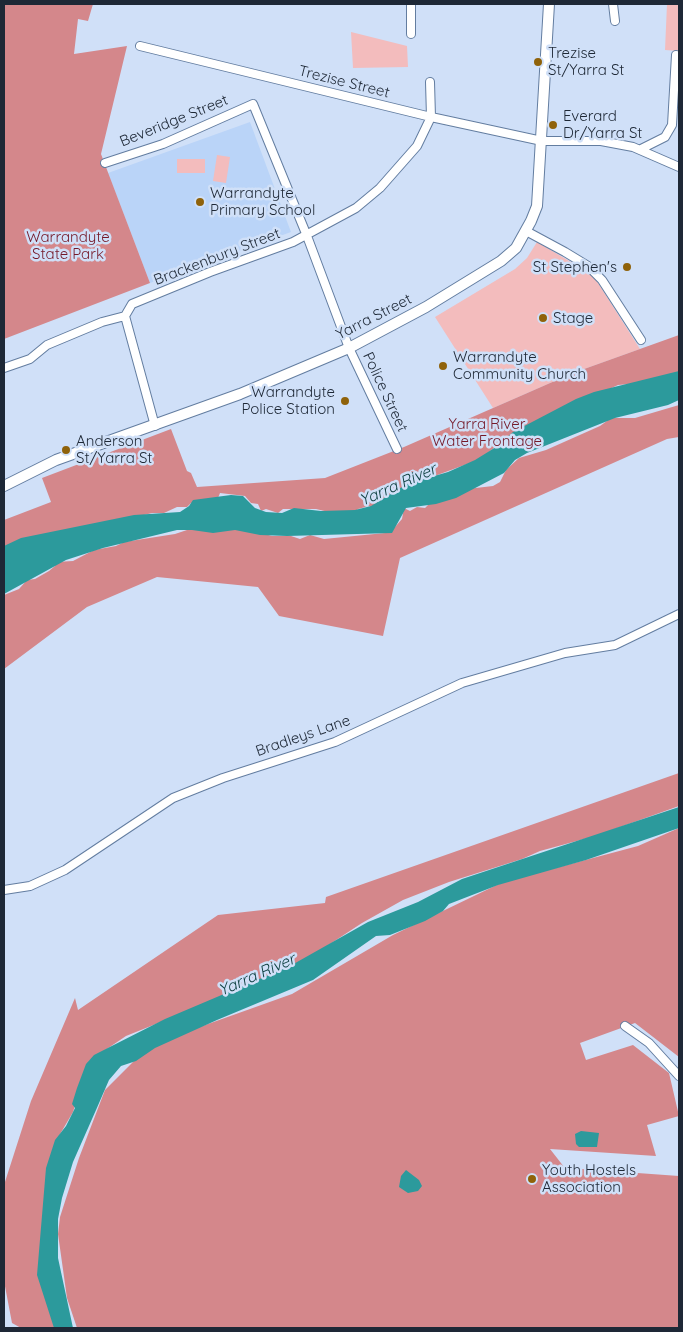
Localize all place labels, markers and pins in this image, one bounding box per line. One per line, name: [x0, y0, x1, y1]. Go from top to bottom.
place label: Trezise St/Yarra St: [548, 44, 624, 79]
marker: Trezise St/Yarra St: [532, 56, 544, 68]
place label: Everard Dr/Yarra St: [563, 107, 642, 142]
marker: Everard Dr/Yarra St: [547, 119, 559, 131]
place label: Warrandyte Primary School: [210, 184, 315, 219]
marker: Warrandyte Primary School: [194, 196, 206, 208]
place label: St Stephen's: [533, 258, 617, 276]
marker: St Stephen's: [621, 261, 633, 273]
place label: Stage: [553, 309, 593, 327]
marker: Stage: [537, 312, 549, 324]
place label: Warrandyte Community Church: [453, 348, 586, 383]
marker: Warrandyte Community Church: [437, 360, 449, 372]
place label: Warrandyte Police Station: [242, 383, 335, 418]
marker: Warrandyte Police Station: [339, 395, 351, 407]
place label: Anderson St/Yarra St: [76, 432, 152, 467]
marker: Anderson St/Yarra St: [60, 444, 72, 456]
place label: Youth Hostels Association: [542, 1161, 636, 1196]
marker: Youth Hostels Association: [526, 1173, 538, 1185]

